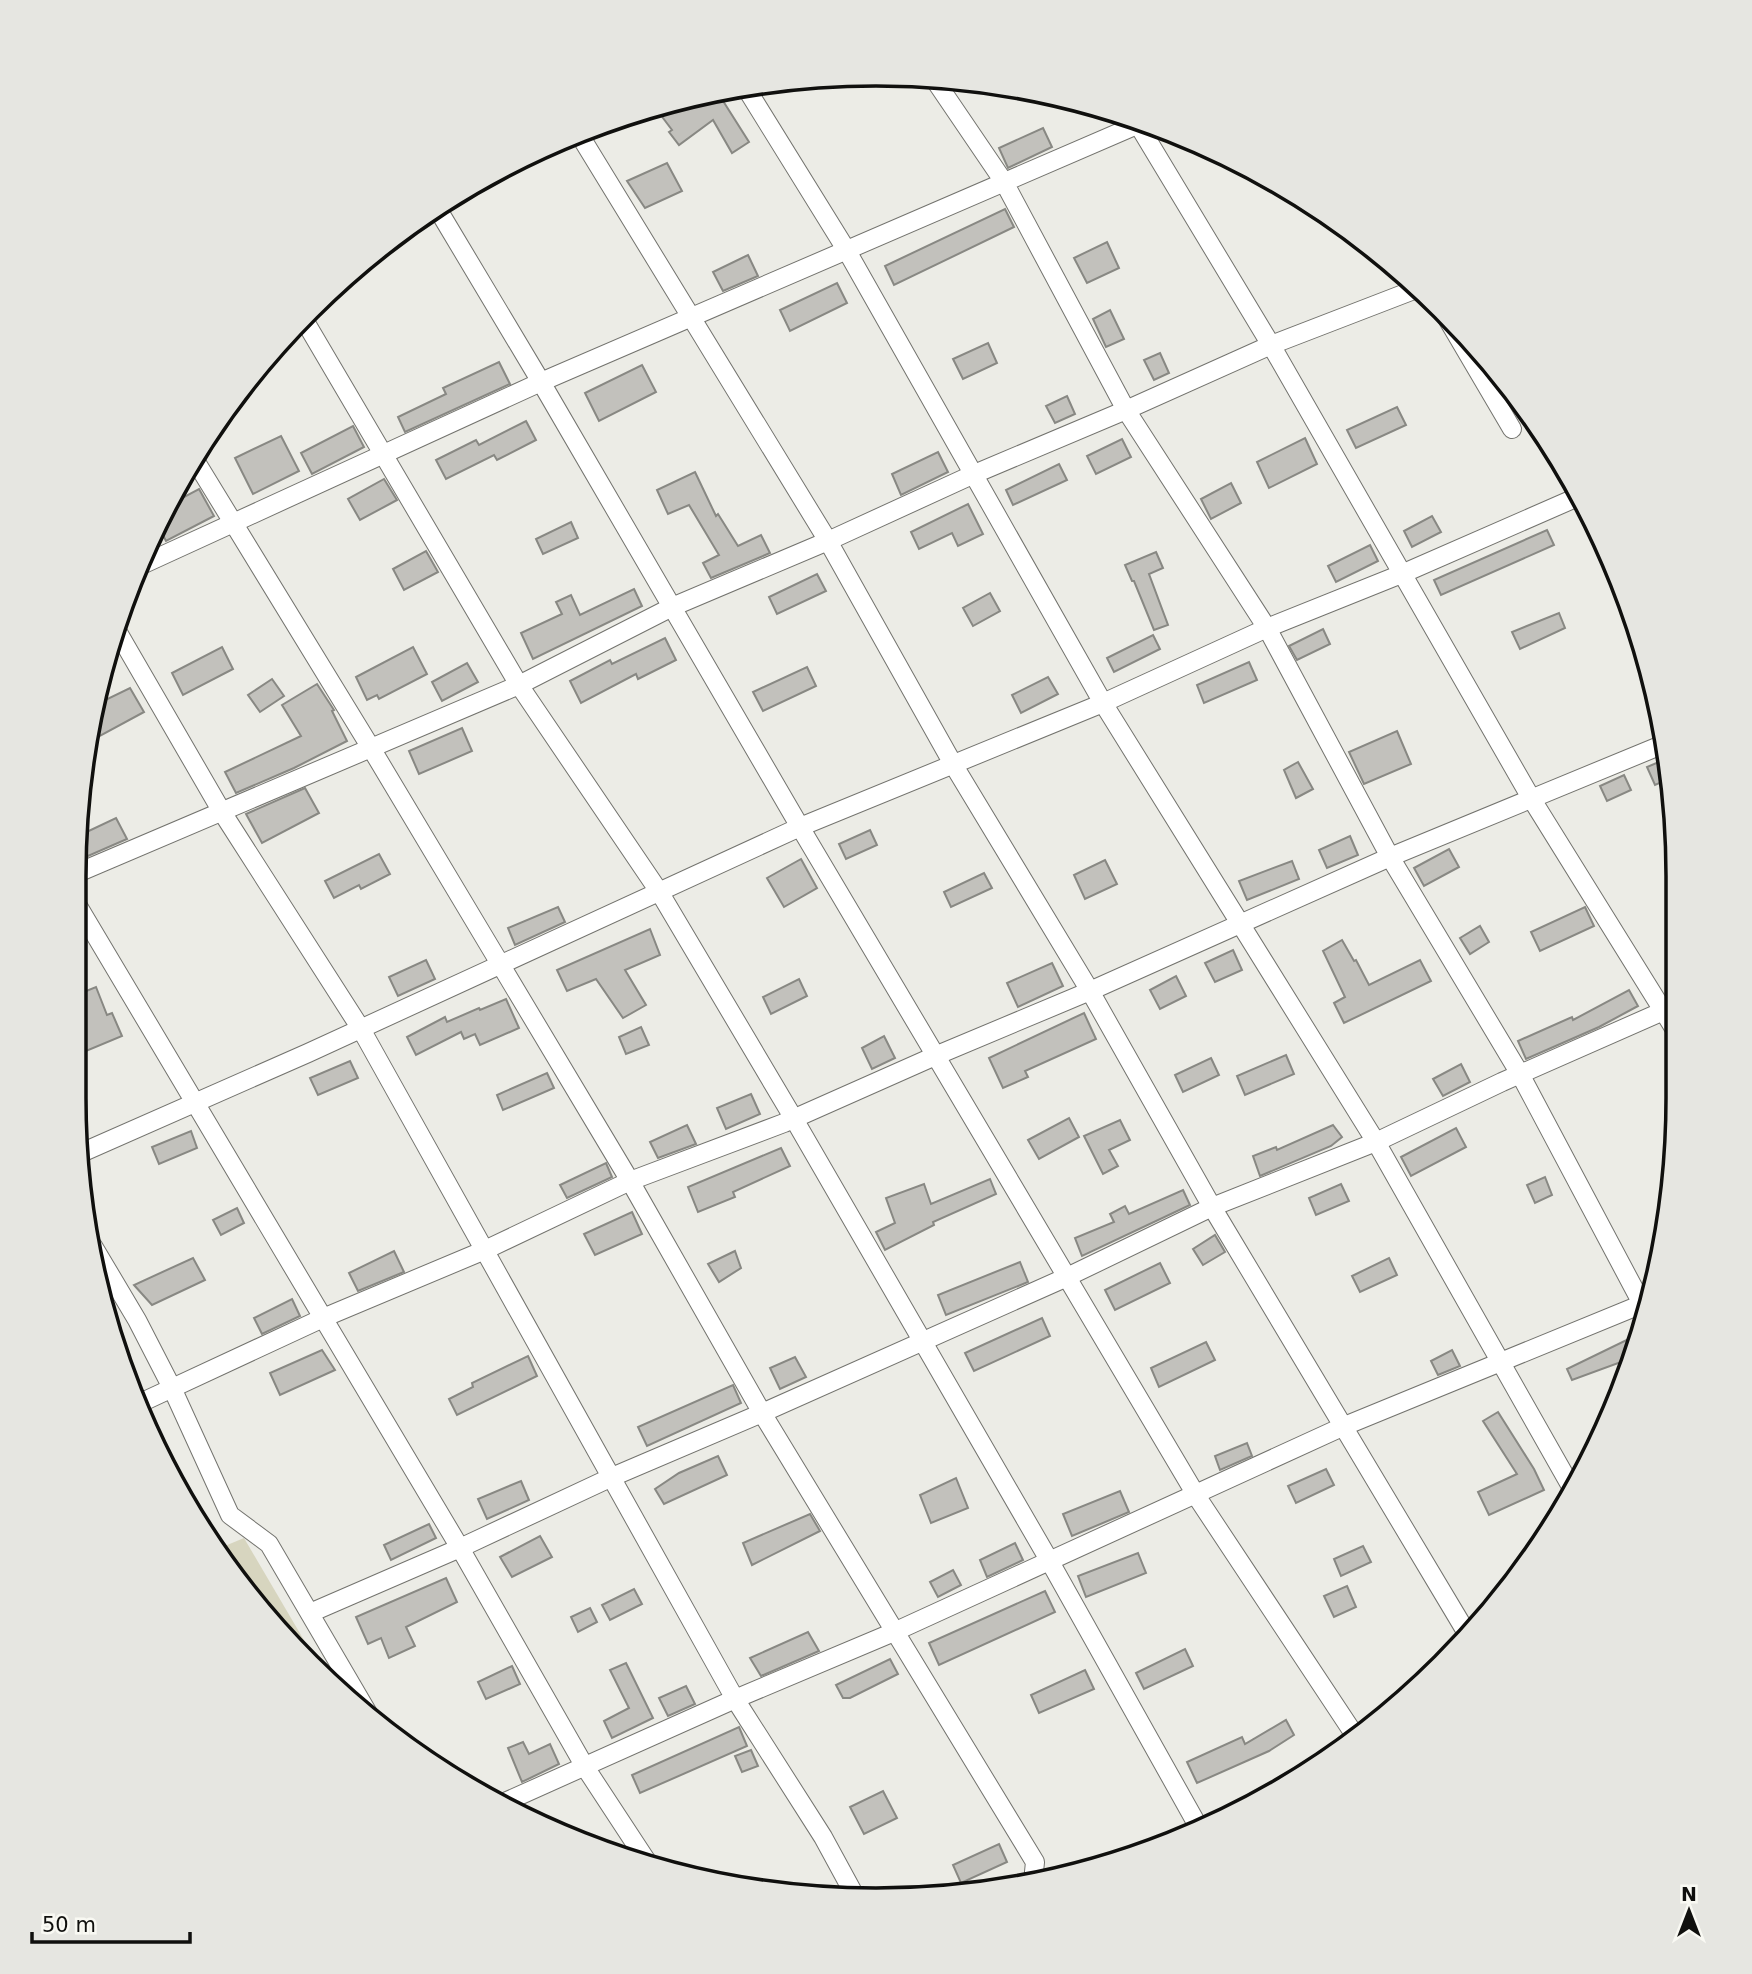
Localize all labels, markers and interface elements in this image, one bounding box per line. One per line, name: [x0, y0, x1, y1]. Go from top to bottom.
north arrow: [1654, 1876, 1724, 1946]
text: N: [1681, 1883, 1697, 1905]
scale bar: [32, 1900, 189, 1944]
text: 50 m: [42, 1913, 96, 1937]

